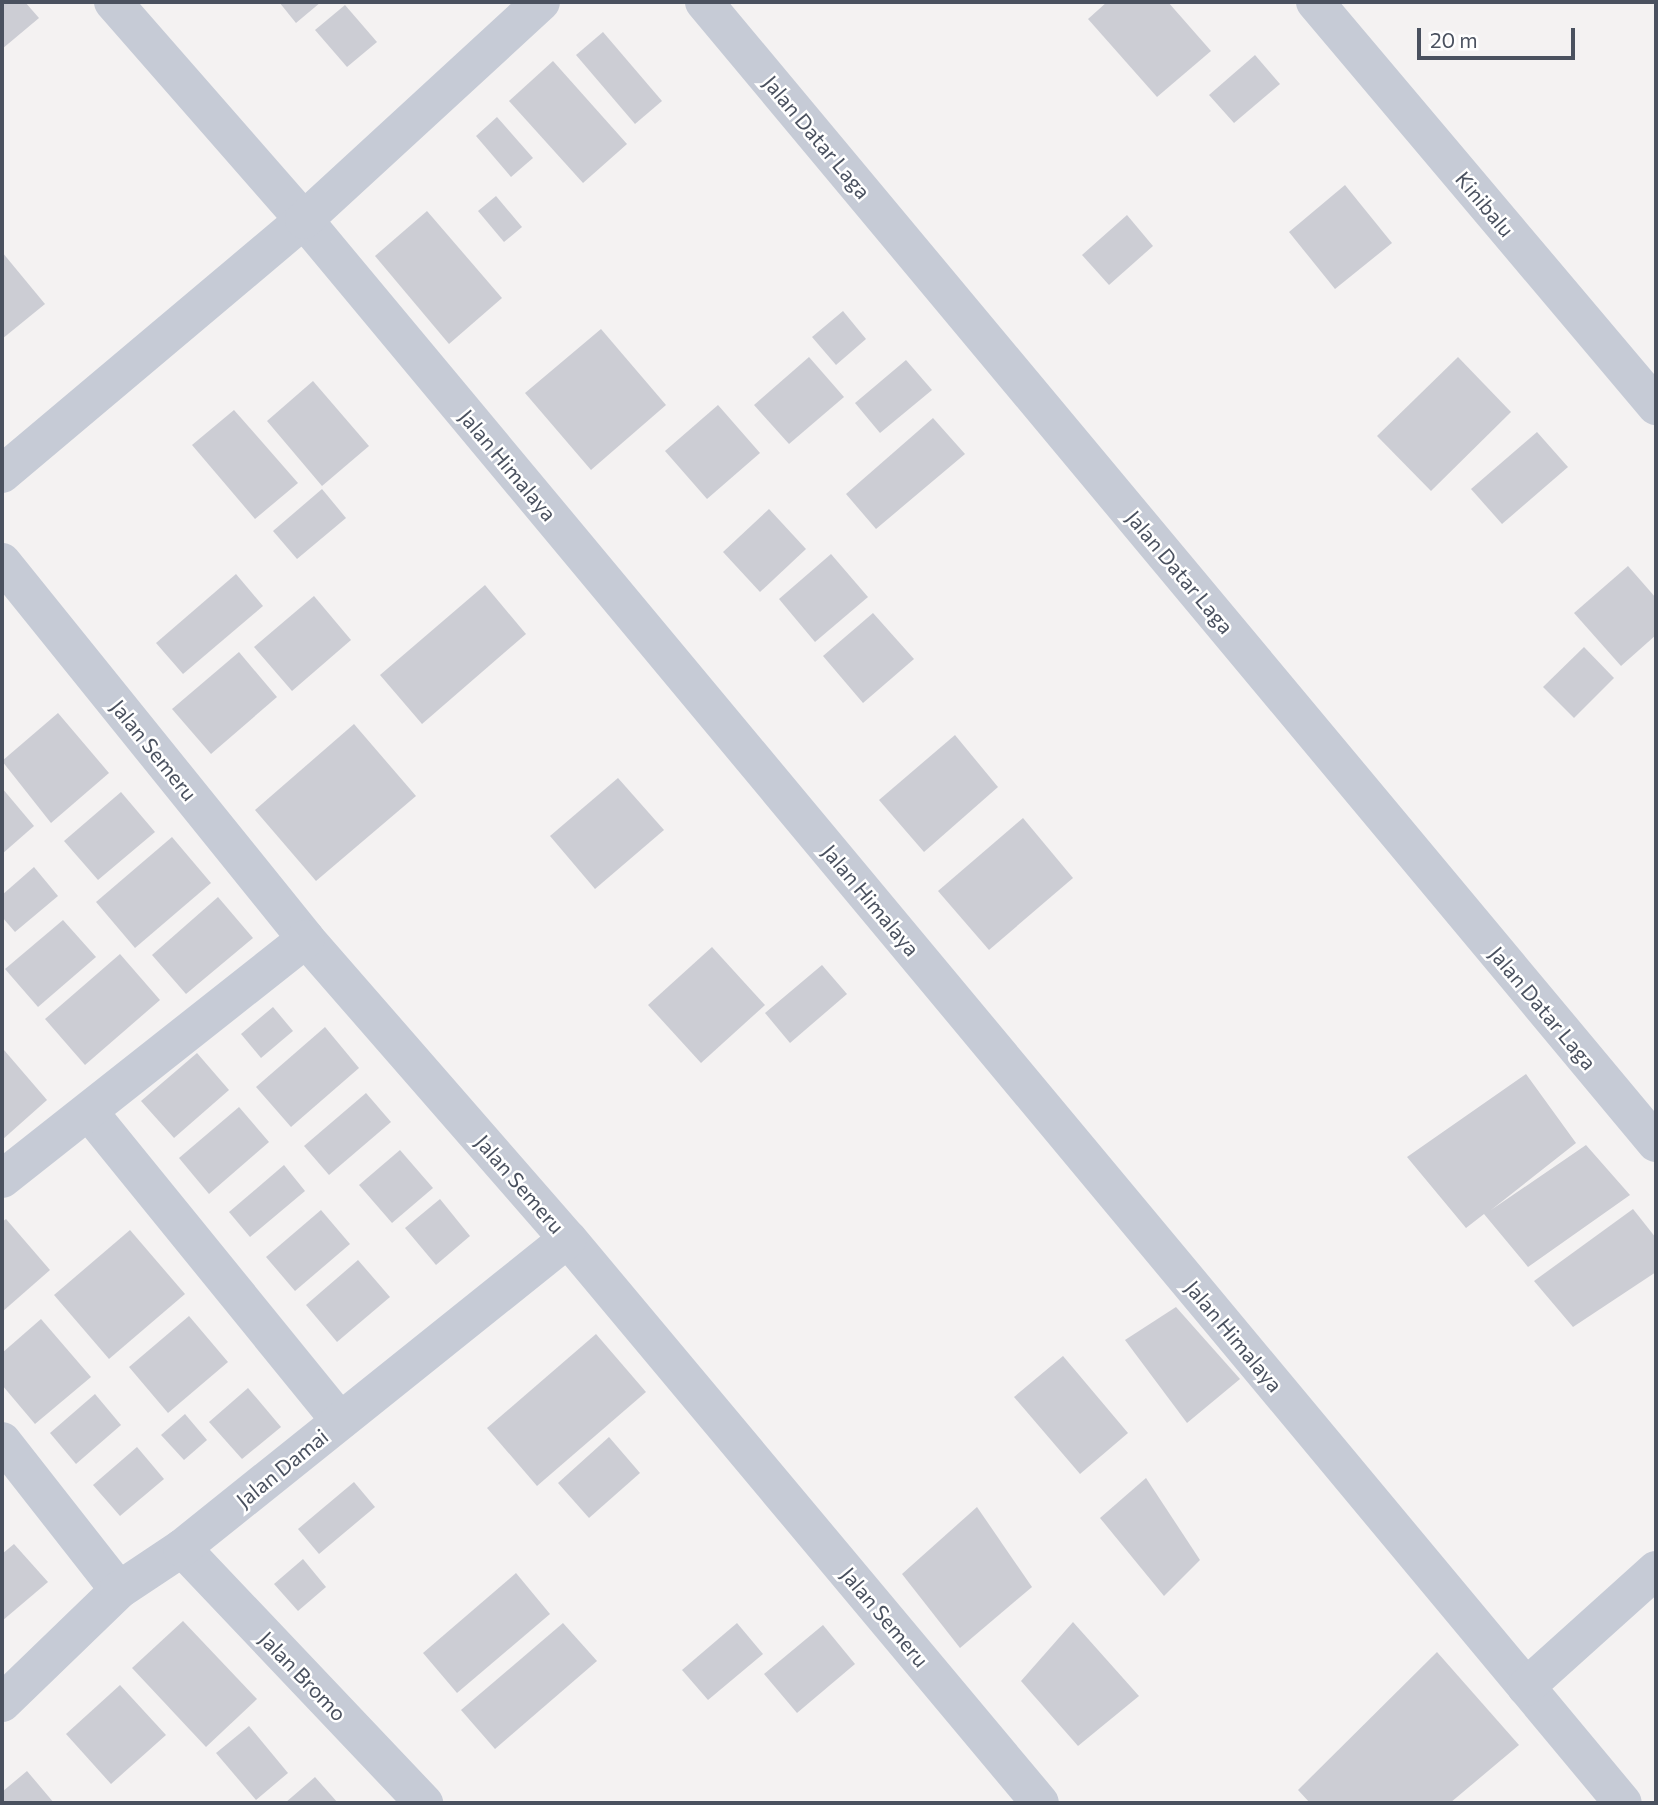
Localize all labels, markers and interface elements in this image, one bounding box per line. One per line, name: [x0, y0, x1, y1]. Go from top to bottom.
scale bar: [1420, 14, 1578, 58]
text: 20 m: [1430, 27, 1478, 52]
street label: Jalan Datar Laga: [758, 70, 876, 204]
street label: Kinibalu: [1450, 166, 1520, 242]
street label: Jalan Himalaya: [454, 404, 562, 526]
street label: Jalan Datar Laga: [1121, 505, 1239, 639]
street label: Jalan Semeru: [106, 695, 202, 805]
street label: Jalan Himalaya: [817, 839, 925, 961]
street label: Jalan Datar Laga: [1484, 941, 1602, 1075]
street label: Jalan Semeru: [470, 1130, 570, 1238]
street label: Jalan Himalaya: [1180, 1275, 1288, 1397]
street label: Jalan Damai: [231, 1423, 333, 1513]
street label: Jalan Semeru: [836, 1562, 934, 1672]
street label: Jalan Bromo: [254, 1626, 352, 1726]

